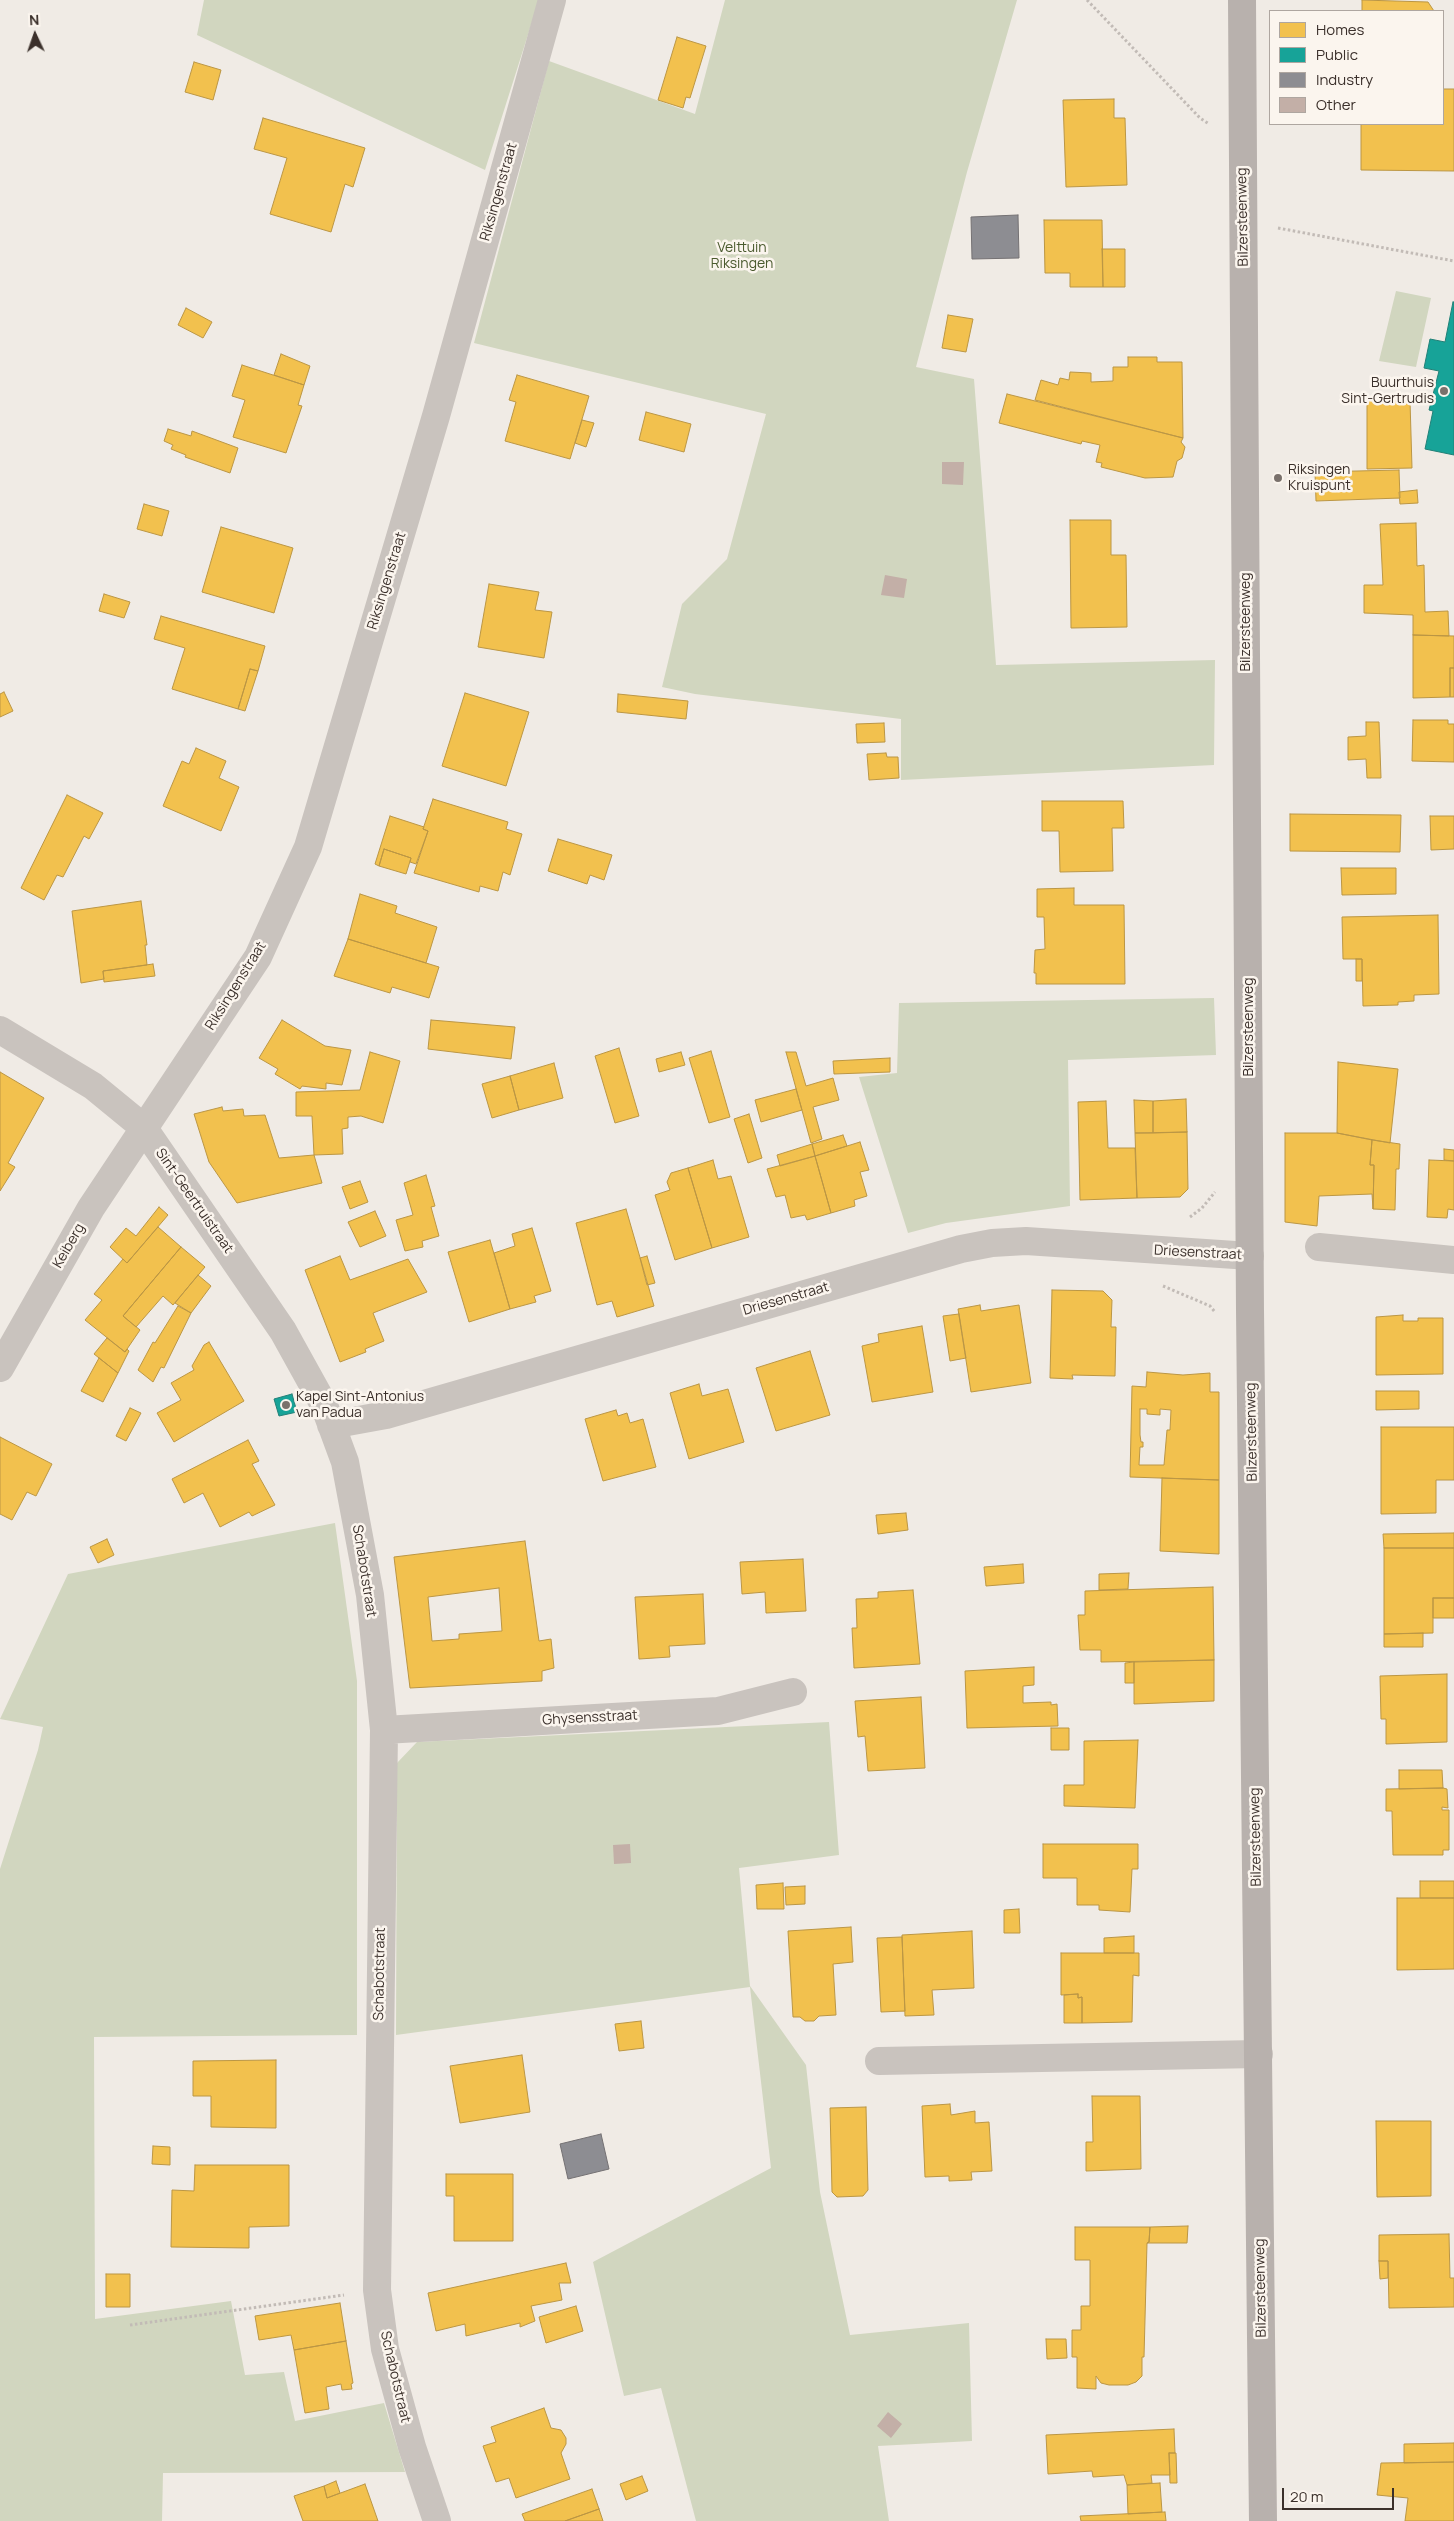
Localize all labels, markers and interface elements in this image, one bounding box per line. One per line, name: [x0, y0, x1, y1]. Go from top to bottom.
north arrow: [10, 10, 60, 60]
text: N: [29, 10, 40, 29]
legend: [1269, 10, 1444, 125]
text: Homes: [1316, 19, 1364, 40]
text: Public: [1316, 44, 1358, 65]
text: Industry: [1316, 69, 1373, 90]
text: Other: [1316, 94, 1356, 115]
street label: Riksingenstraat: [477, 141, 521, 243]
street label: Bilzersteenweg: [1234, 167, 1252, 267]
park label: Velttuin Riksingen: [711, 240, 773, 272]
place label: Buurthuis Sint-Gertrudis: [1341, 375, 1434, 408]
marker: Buurthuis Sint-Gertrudis: [1438, 385, 1450, 397]
place label: Riksingen Kruispunt: [1288, 462, 1351, 494]
marker: Riksingen Kruispunt: [1272, 472, 1284, 484]
street label: Riksingenstraat: [364, 530, 410, 632]
street label: Bilzersteenweg: [1238, 572, 1254, 672]
street label: Riksingenstraat: [202, 939, 270, 1033]
street label: Bilzersteenweg: [1241, 977, 1257, 1077]
street label: Sint-Geertruistraat: [152, 1145, 236, 1257]
street label: Keiberg: [50, 1221, 88, 1271]
street label: Driesenstraat: [1153, 1242, 1243, 1264]
street label: Driesenstraat: [741, 1279, 831, 1319]
street label: Bilzersteenweg: [1243, 1382, 1261, 1482]
place label: Kapel Sint-Antonius van Padua: [296, 1389, 424, 1421]
marker: Kapel Sint-Antonius van Padua: [280, 1399, 292, 1411]
street label: Schabotstraat: [348, 1523, 380, 1619]
street label: Ghysensstraat: [542, 1707, 638, 1729]
street label: Bilzersteenweg: [1247, 1787, 1265, 1887]
street label: Schabotstraat: [371, 1927, 389, 2021]
street label: Bilzersteenweg: [1252, 2238, 1270, 2338]
street label: Schabotstraat: [376, 2330, 414, 2424]
scale bar: [1284, 2478, 1396, 2510]
text: 20 m: [1290, 2486, 1323, 2507]

